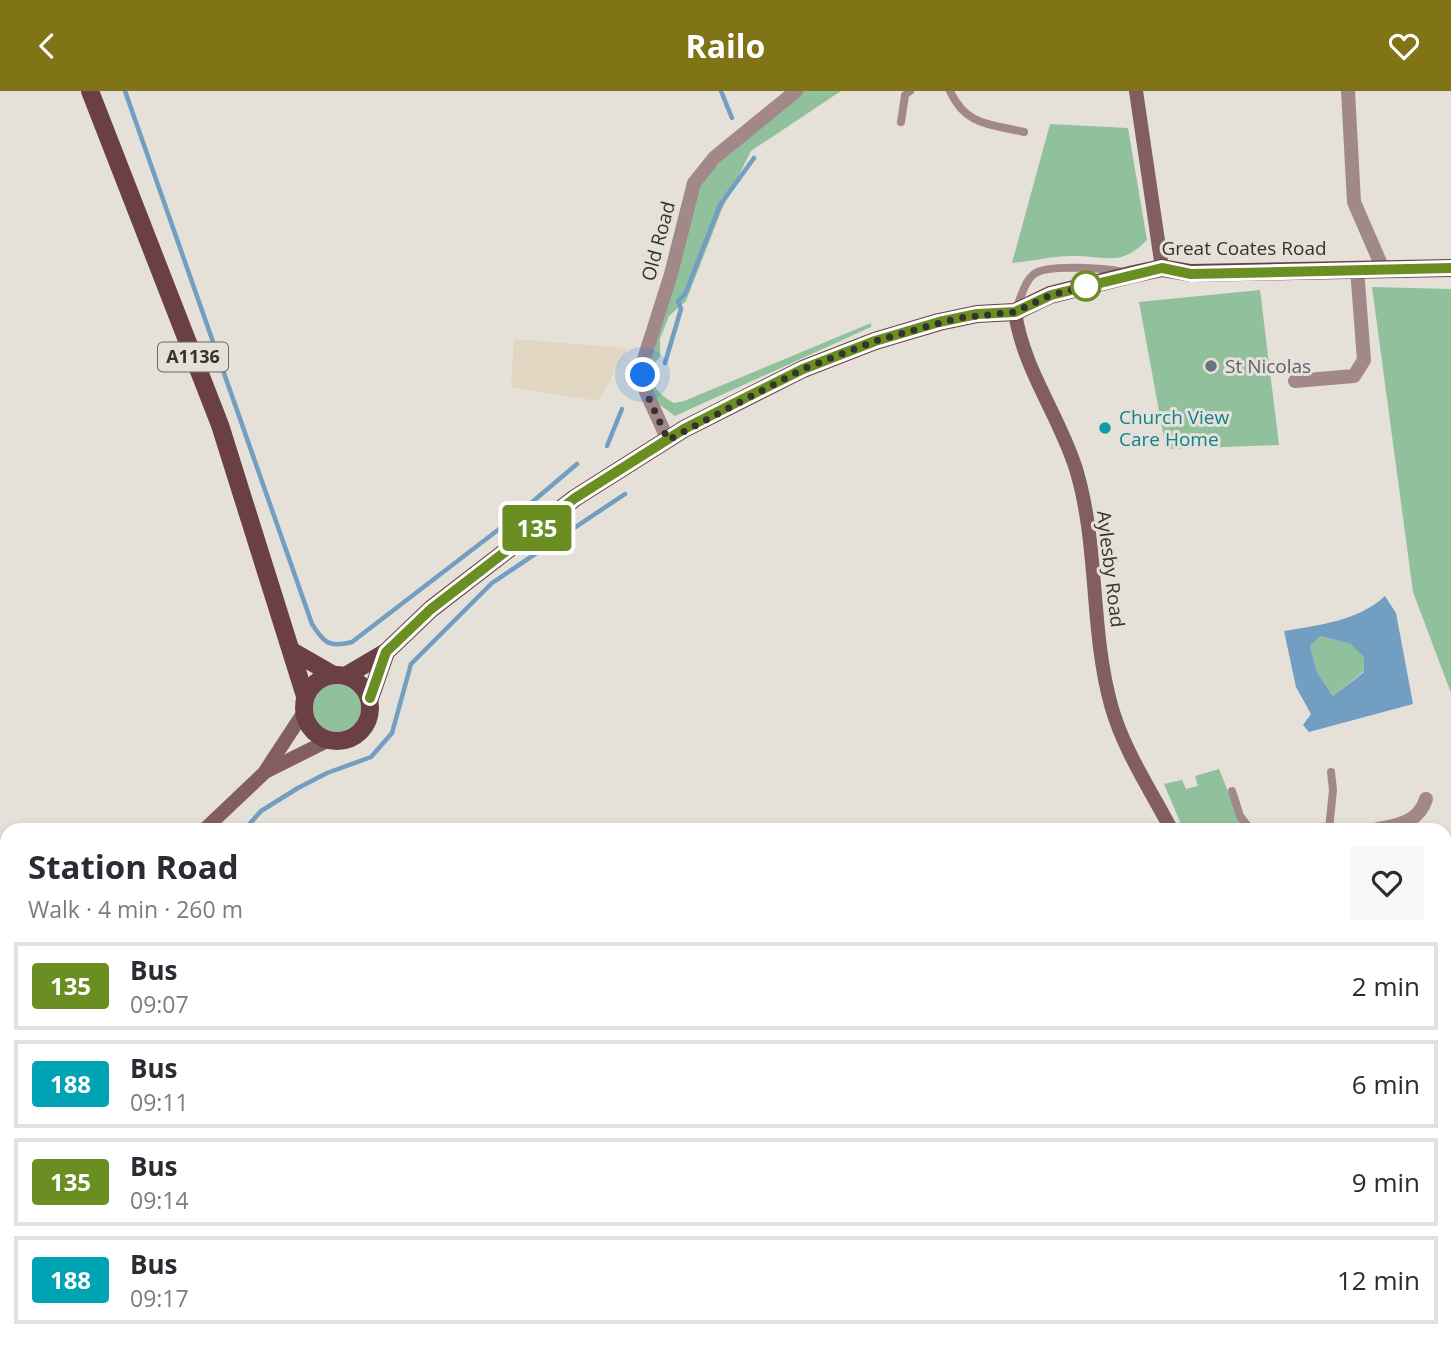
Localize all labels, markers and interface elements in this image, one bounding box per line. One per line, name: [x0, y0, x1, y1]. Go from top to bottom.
text: Railo: [686, 24, 765, 67]
icon: back: [28, 27, 66, 65]
icon: heart: [1385, 27, 1423, 65]
street label: Old Road: [635, 198, 681, 284]
street label: Great Coates Road: [1161, 235, 1327, 261]
unlabelled marker: [1071, 271, 1101, 301]
road number: A1136: [158, 343, 228, 371]
place label: St Nicolas: [1225, 353, 1311, 379]
your location: [625, 357, 660, 392]
marker: St Nicolas: [1203, 358, 1219, 374]
place label: Church View Care Home: [1119, 404, 1230, 452]
marker: Church View Care Home: [1097, 420, 1113, 436]
line badge: 135: [497, 505, 577, 551]
street label: Aylesby Road: [1091, 509, 1131, 629]
text: 135: [516, 511, 558, 544]
text: Station Road: [28, 844, 239, 889]
button: heart: [1350, 846, 1424, 920]
text: Walk · 4 min · 260 m: [28, 893, 243, 925]
text: Bus: [130, 952, 177, 988]
text: 2 min: [1352, 968, 1420, 1004]
text: 135: [50, 969, 91, 1002]
text: 09:07: [130, 988, 189, 1020]
text: Bus: [130, 1050, 177, 1086]
text: 6 min: [1352, 1066, 1420, 1102]
text: 188: [50, 1067, 91, 1100]
text: 09:11: [130, 1086, 189, 1118]
text: Bus: [130, 1148, 177, 1184]
text: 9 min: [1352, 1164, 1420, 1200]
text: 135: [50, 1165, 91, 1198]
text: 09:14: [130, 1184, 189, 1216]
text: Bus: [130, 1246, 177, 1282]
text: 12 min: [1337, 1262, 1420, 1298]
text: 188: [50, 1263, 91, 1296]
text: 09:17: [130, 1282, 189, 1314]

